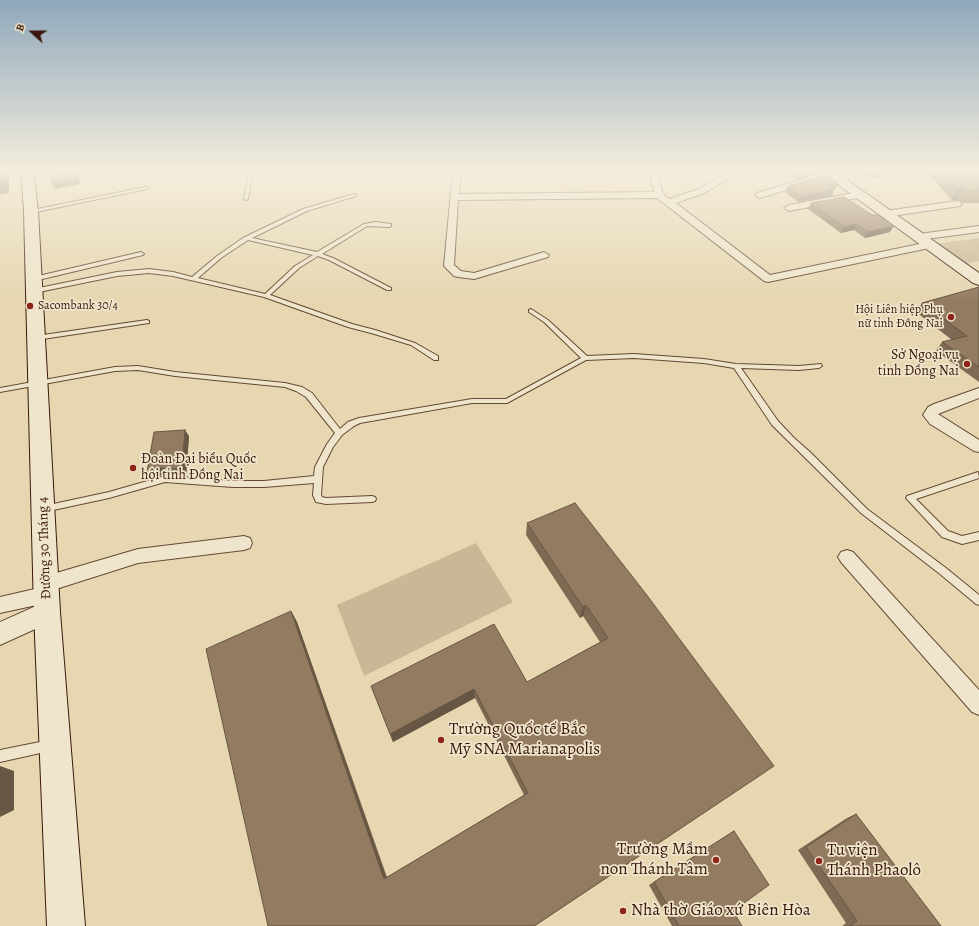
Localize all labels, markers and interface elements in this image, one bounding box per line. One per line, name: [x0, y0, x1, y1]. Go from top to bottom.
north arrow: [12, 12, 52, 52]
text: B: [12, 22, 29, 33]
place label: Sacombank 30/4: [38, 299, 118, 313]
marker: Sacombank 30/4: [25, 301, 35, 311]
place label: Hội Liên hiệp Phụ nữ tỉnh Đồng Nai: [855, 303, 943, 331]
marker: Hội Liên hiệp Phụ nữ tỉnh Đồng Nai: [946, 312, 956, 322]
place label: Sở Ngoại vụ tỉnh Đồng Nai: [878, 348, 959, 380]
marker: Sở Ngoại vụ tỉnh Đồng Nai: [962, 359, 972, 369]
place label: Đoàn Đại biểu Quốc hội tỉnh Đồng Nai: [141, 452, 256, 484]
marker: Đoàn Đại biểu Quốc hội tỉnh Đồng Nai: [128, 463, 138, 473]
street label: Đường 30 Tháng 4: [35, 496, 55, 600]
place label: Trường Quốc tế Bắc Mỹ SNA Marianapolis: [449, 720, 600, 760]
marker: Trường Quốc tế Bắc Mỹ SNA Marianapolis: [436, 735, 446, 745]
place label: Trường Mầm non Thánh Tâm: [601, 840, 708, 880]
place label: Tu viện Thánh Phaolô: [827, 841, 921, 881]
marker: Trường Mầm non Thánh Tâm: [711, 855, 721, 865]
marker: Tu viện Thánh Phaolô: [814, 856, 824, 866]
place label: Nhà thờ Giáo xứ Biên Hòa: [631, 901, 811, 921]
marker: Nhà thờ Giáo xứ Biên Hòa: [618, 906, 628, 916]

